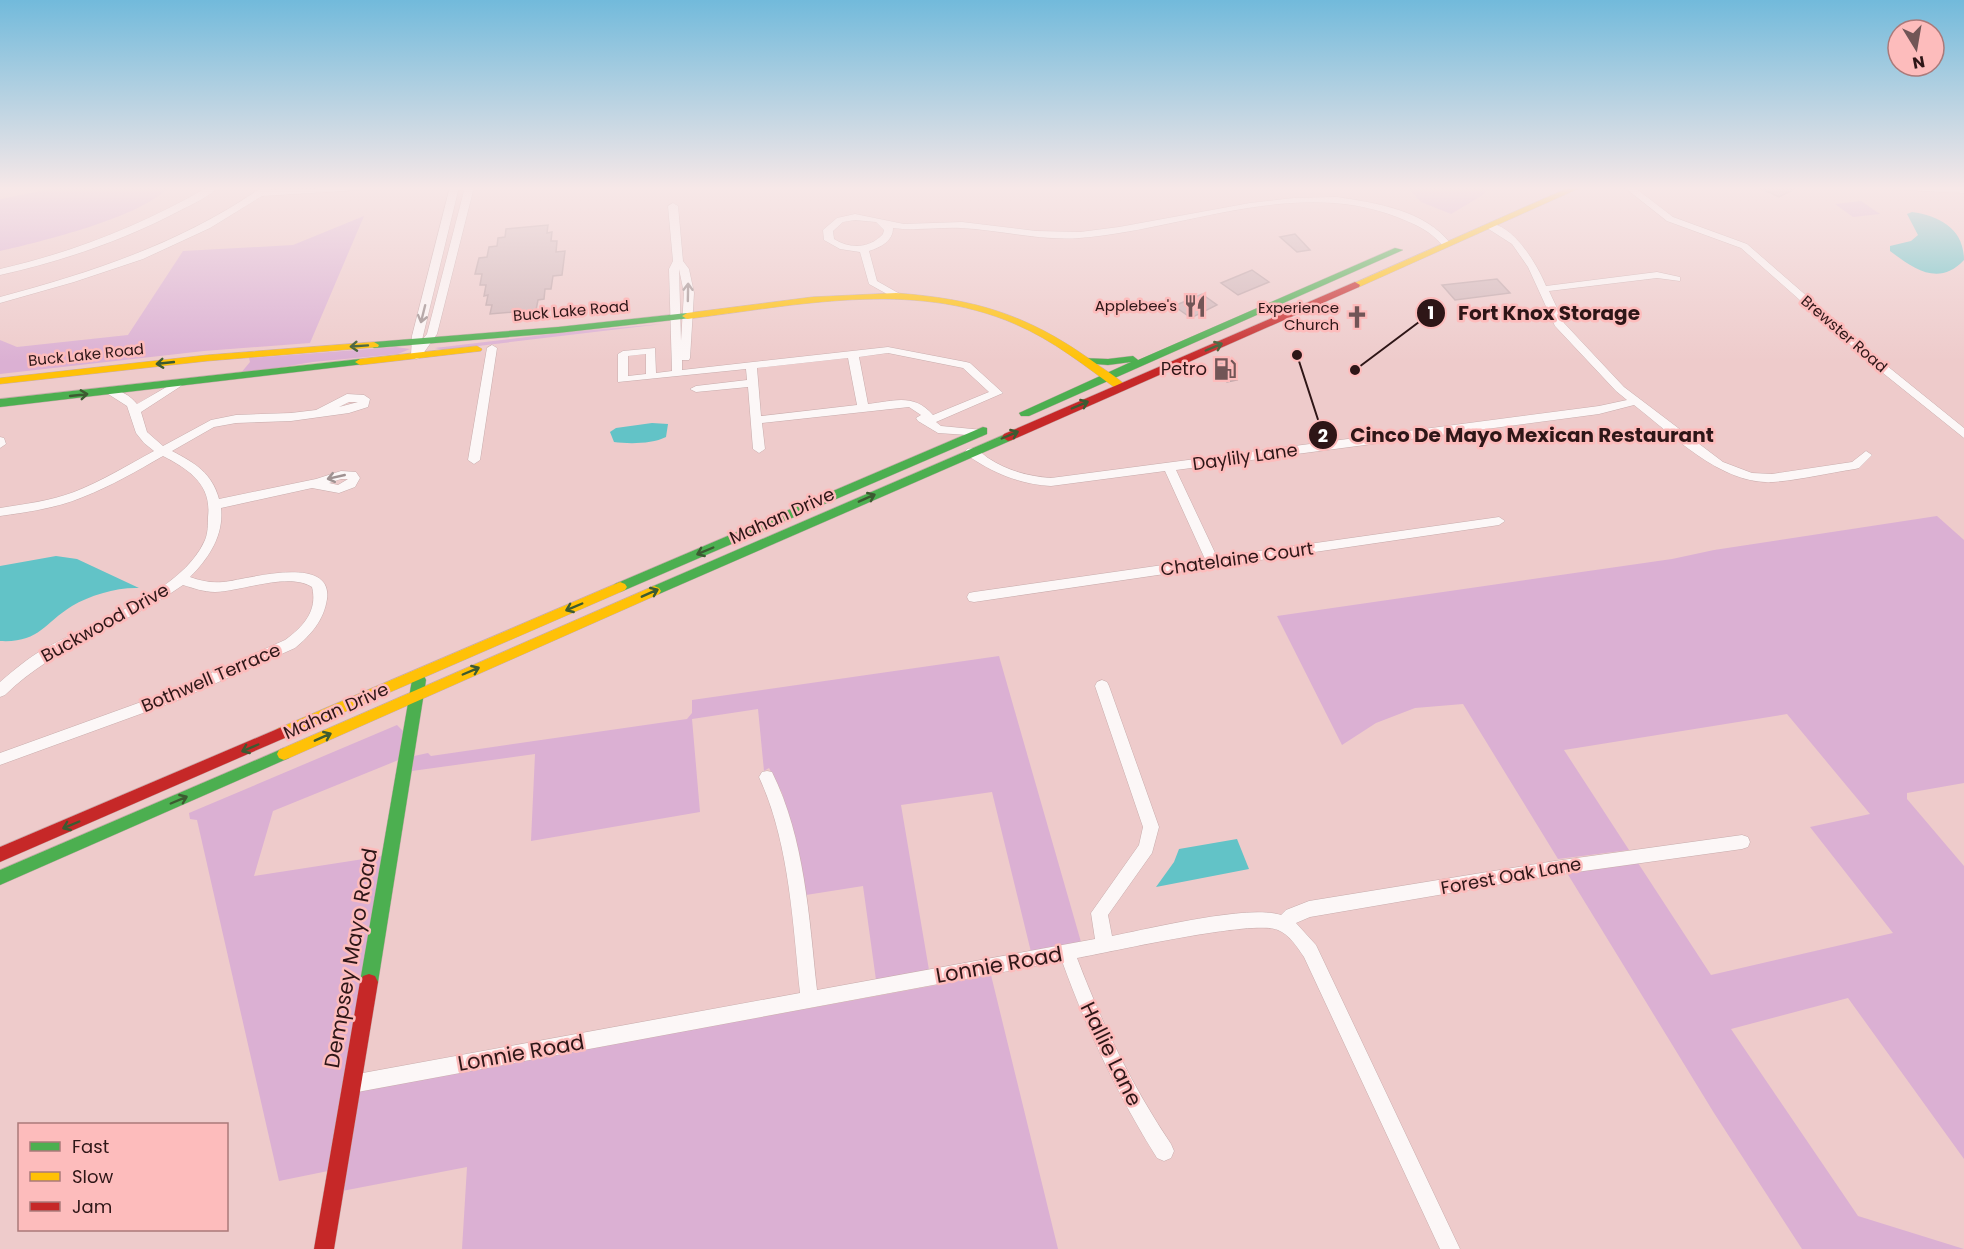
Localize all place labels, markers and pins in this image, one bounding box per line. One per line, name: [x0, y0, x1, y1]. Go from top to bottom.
restaurant icon: Applebee's: [1182, 293, 1208, 319]
callout: Fort Knox Storage: [1416, 294, 1652, 332]
place label: Applebee's: [1095, 295, 1177, 316]
place label: Experience Church: [1258, 297, 1339, 335]
church icon: Experience Church: [1344, 304, 1370, 330]
place label: Petro: [1161, 356, 1207, 381]
fuel station icon: Petro: [1212, 356, 1238, 382]
callout: Cinco De Mayo Mexican Restaurant: [1308, 416, 1725, 454]

